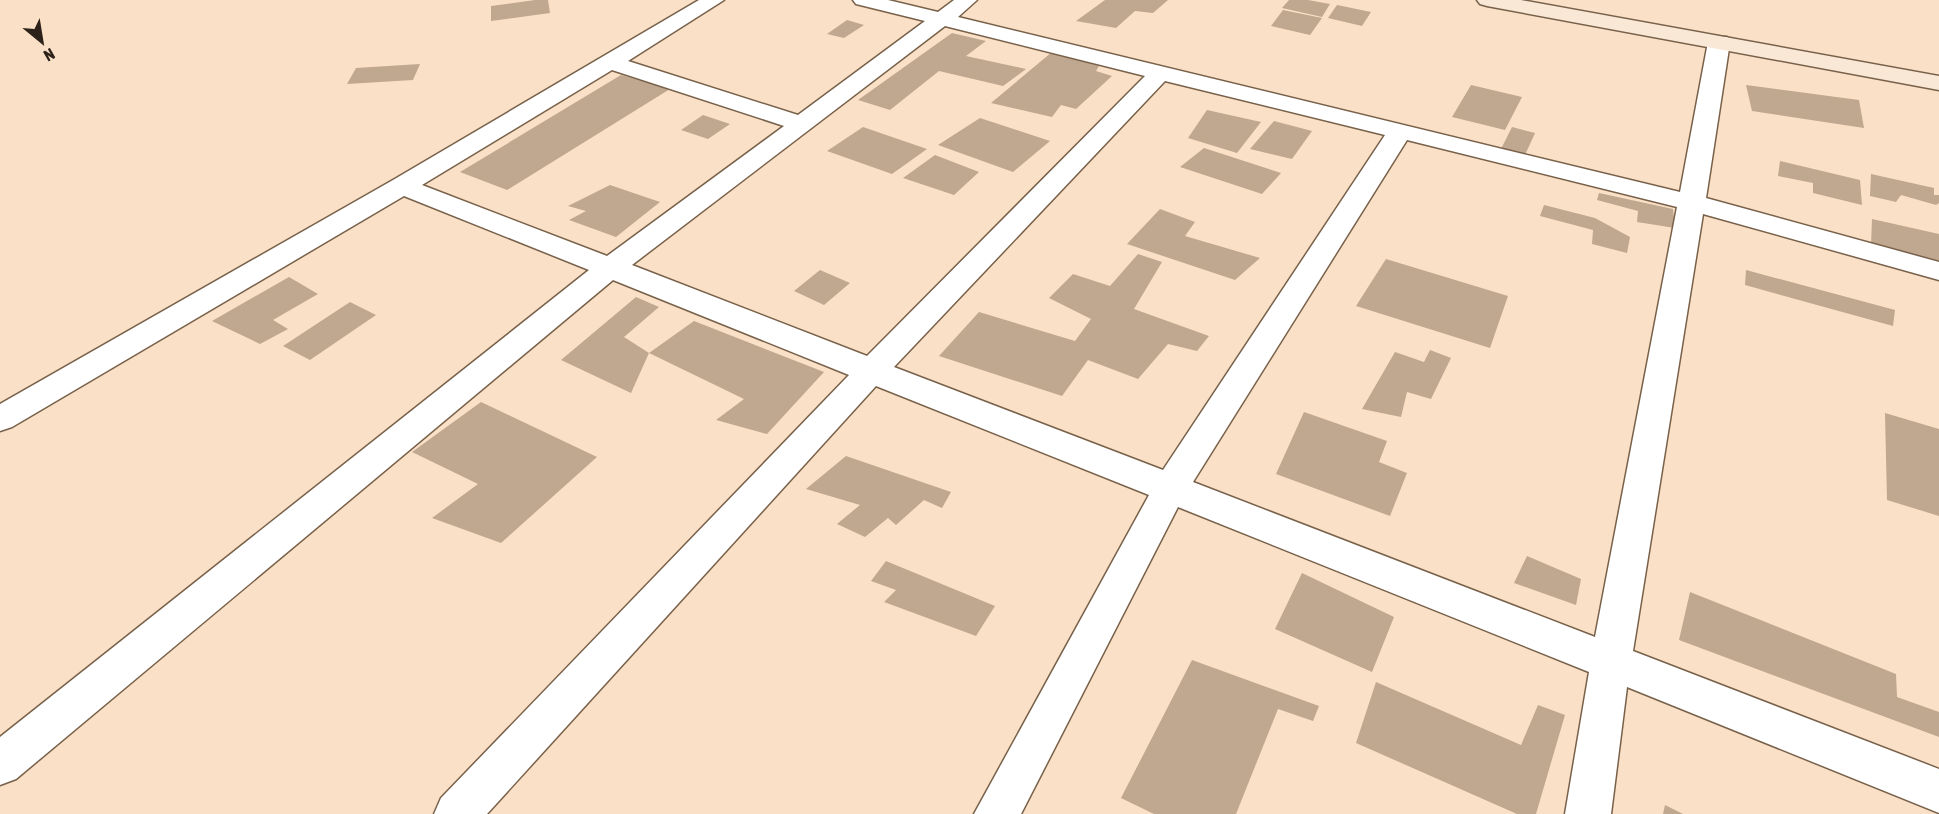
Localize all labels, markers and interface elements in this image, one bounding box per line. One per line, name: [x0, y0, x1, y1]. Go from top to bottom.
north arrow: [12, 12, 72, 72]
text: N: [41, 45, 58, 65]

